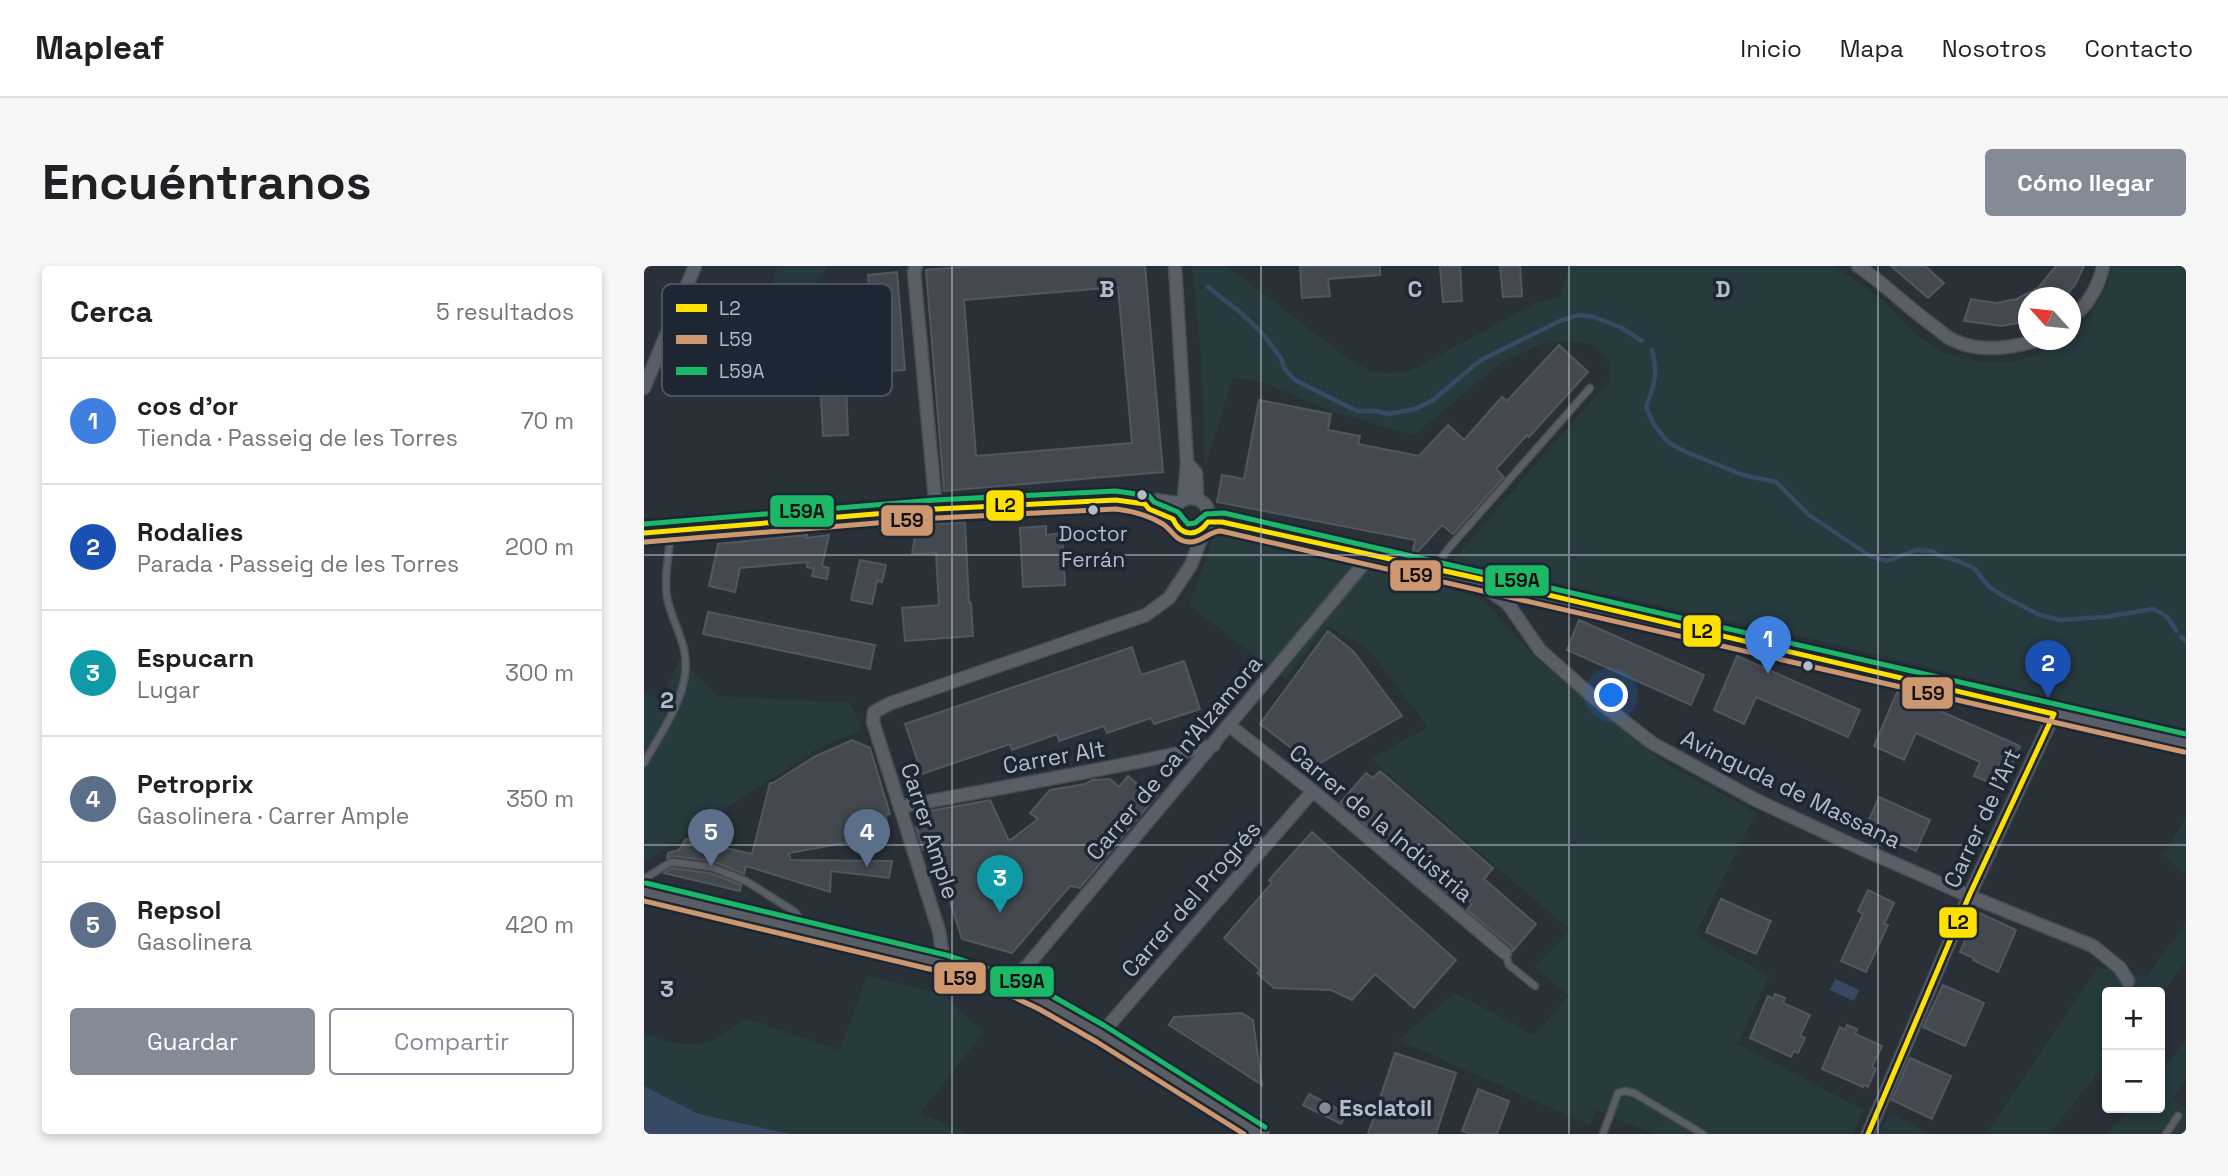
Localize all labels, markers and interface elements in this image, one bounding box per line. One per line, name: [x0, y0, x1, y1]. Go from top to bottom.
text: Mapleaf: [35, 27, 164, 69]
text: Inicio: [1740, 33, 1802, 64]
text: Mapa: [1840, 33, 1904, 64]
text: Nosotros: [1942, 33, 2047, 64]
text: Contacto: [2085, 33, 2193, 64]
button: Cómo llegar: [1985, 149, 2186, 216]
text: Encuéntranos: [42, 151, 371, 213]
text: B: [1099, 274, 1115, 304]
text: C: [1408, 274, 1422, 304]
text: D: [1715, 274, 1731, 304]
legend: [662, 284, 892, 396]
north arrow: [2018, 287, 2081, 350]
text: Cerca: [70, 292, 153, 331]
text: L2: [719, 296, 741, 321]
text: 5 resultados: [436, 297, 574, 327]
text: L59: [719, 327, 752, 352]
text: L59A: [719, 359, 764, 384]
text: cos d'or: [137, 389, 238, 423]
text: 1: [88, 406, 98, 436]
text: 70 m: [521, 406, 574, 436]
text: Tienda · Passeig de les Torres: [137, 423, 458, 453]
unlabelled marker: [1135, 488, 1149, 502]
line badge: L2: [985, 489, 1025, 522]
text: L2: [994, 493, 1016, 518]
line badge: L59A: [769, 494, 835, 528]
text: L59A: [779, 499, 825, 524]
marker: Doctor Ferrán: [1086, 503, 1100, 517]
line badge: L59: [880, 504, 934, 537]
text: L59: [890, 508, 924, 533]
text: Rodalies: [137, 515, 243, 549]
place label: Doctor Ferrán: [1058, 520, 1128, 573]
text: 2: [86, 532, 100, 562]
text: 200 m: [505, 532, 574, 562]
text: Parada · Passeig de les Torres: [137, 549, 459, 579]
line badge: L59: [1389, 559, 1442, 592]
text: L59: [1399, 563, 1433, 588]
line badge: L59A: [1484, 564, 1550, 597]
text: L59A: [1494, 568, 1540, 593]
line badge: L2: [1682, 614, 1722, 648]
pin: 1: [1745, 616, 1791, 674]
text: L2: [1691, 619, 1713, 644]
pin: 2: [2025, 640, 2071, 698]
text: Espucarn: [137, 641, 254, 675]
street label: Carrer de ca n'Alzamora: [1079, 649, 1269, 867]
text: 3: [86, 658, 100, 688]
text: 300 m: [505, 658, 574, 688]
unlabelled marker: [1801, 659, 1815, 673]
text: Lugar: [137, 675, 200, 705]
line badge: L59: [1901, 676, 1954, 710]
your location: [1594, 678, 1628, 712]
text: L59: [1911, 681, 1945, 706]
text: 2: [660, 685, 674, 715]
street label: Avinguda de Massana: [1676, 723, 1906, 855]
street label: Carrer Alt: [1000, 733, 1108, 781]
street label: Carrer de la Indústria: [1283, 737, 1479, 909]
street label: Carrer de l'Art: [1937, 743, 2027, 893]
street label: Carrer Ample: [894, 759, 966, 903]
text: Petroprix: [137, 767, 254, 801]
text: 4: [86, 784, 100, 814]
text: 350 m: [506, 784, 574, 814]
text: Gasolinera · Carrer Ample: [137, 801, 409, 831]
pin: 5: [688, 809, 734, 867]
pin: 4: [844, 809, 890, 867]
street label: Carrer del Progrés: [1115, 814, 1267, 984]
pin: 3: [977, 855, 1023, 913]
text: Repsol: [137, 893, 221, 927]
line badge: L2: [1938, 906, 1978, 939]
text: 5: [86, 910, 100, 940]
text: 420 m: [505, 910, 574, 940]
text: L2: [1947, 910, 1969, 935]
text: Gasolinera: [137, 927, 252, 957]
line badge: L59: [933, 961, 987, 995]
line badge: L59A: [989, 965, 1055, 998]
text: L59: [943, 966, 977, 991]
text: L59A: [999, 969, 1045, 994]
text: 3: [660, 974, 674, 1004]
map controls: [2102, 987, 2165, 1113]
button: +: [2102, 987, 2165, 1050]
button: Guardar: [70, 1008, 315, 1075]
button: Compartir: [329, 1008, 574, 1075]
button: −: [2102, 1050, 2165, 1113]
place label: Esclatoil: [1339, 1093, 1432, 1123]
marker: Esclatoil: [1317, 1100, 1333, 1116]

